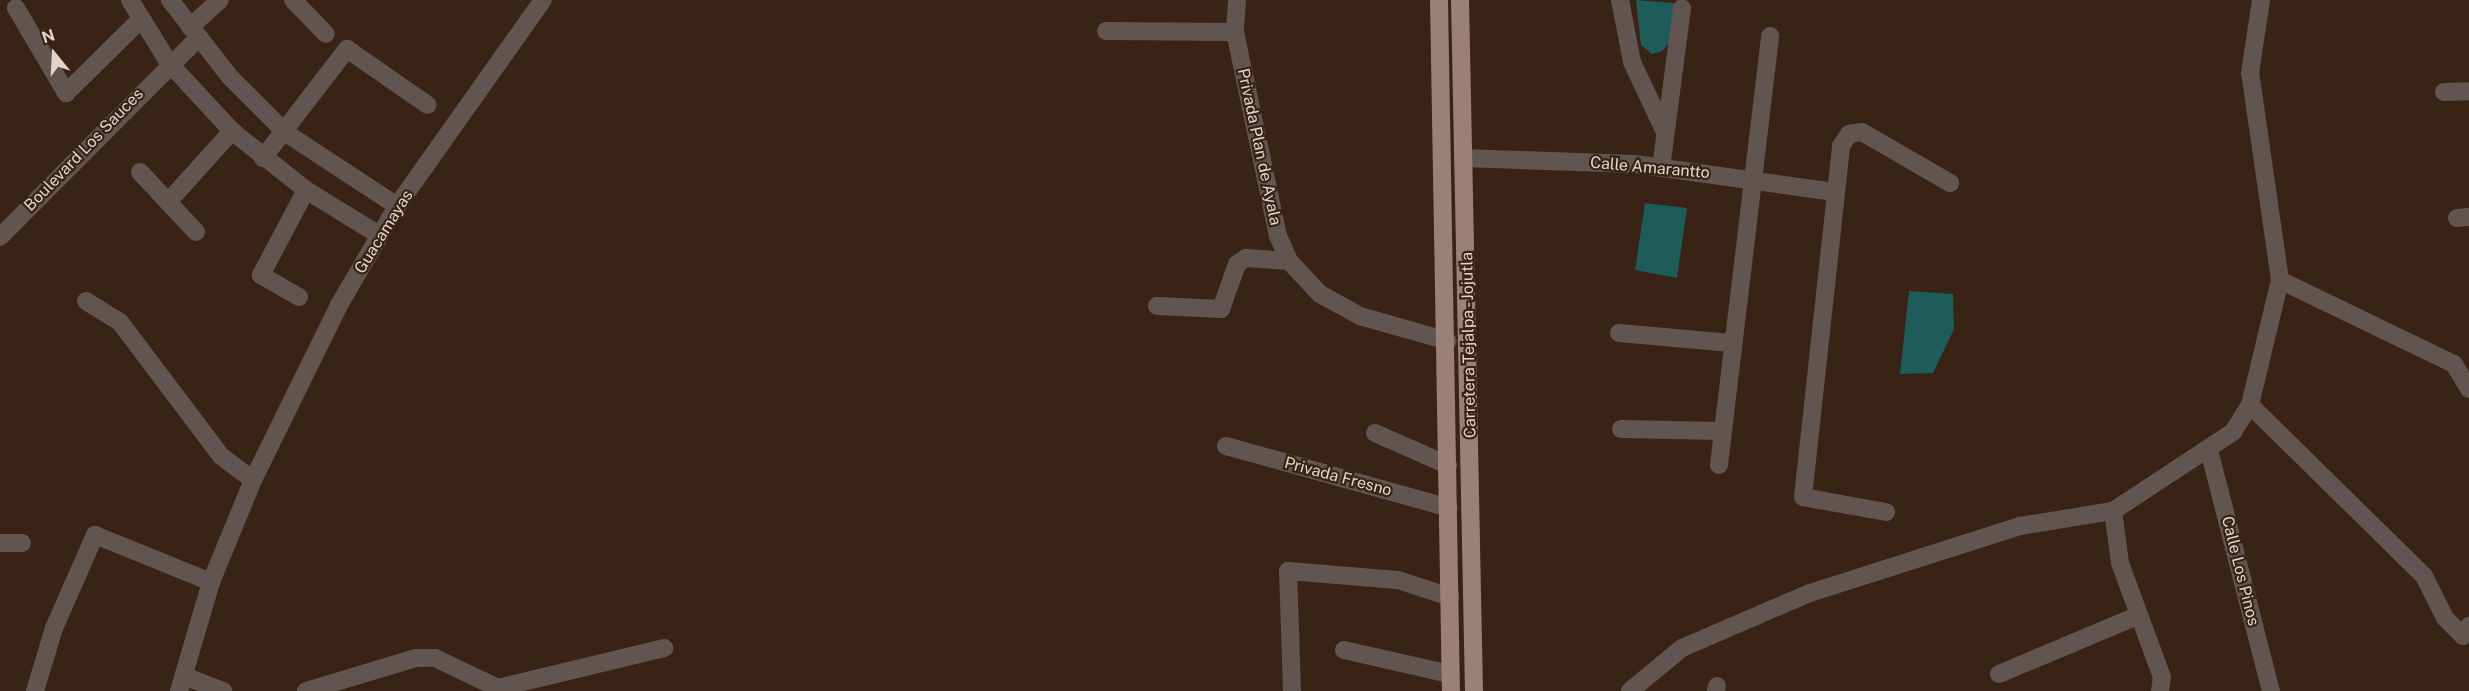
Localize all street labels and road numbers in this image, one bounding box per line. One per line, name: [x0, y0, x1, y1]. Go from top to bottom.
street label: Privada Plan de Ayala: [1233, 67, 1285, 227]
street label: Boulevard Los Sauces: [20, 85, 148, 215]
street label: Calle Amarantto: [1589, 153, 1711, 183]
street label: Guacamayas: [351, 187, 417, 277]
street label: Carretera Tejalpa - Jojutla: [1458, 250, 1480, 440]
street label: Privada Fresno: [1282, 453, 1394, 501]
street label: Calle Los Pinos: [2217, 514, 2263, 628]

